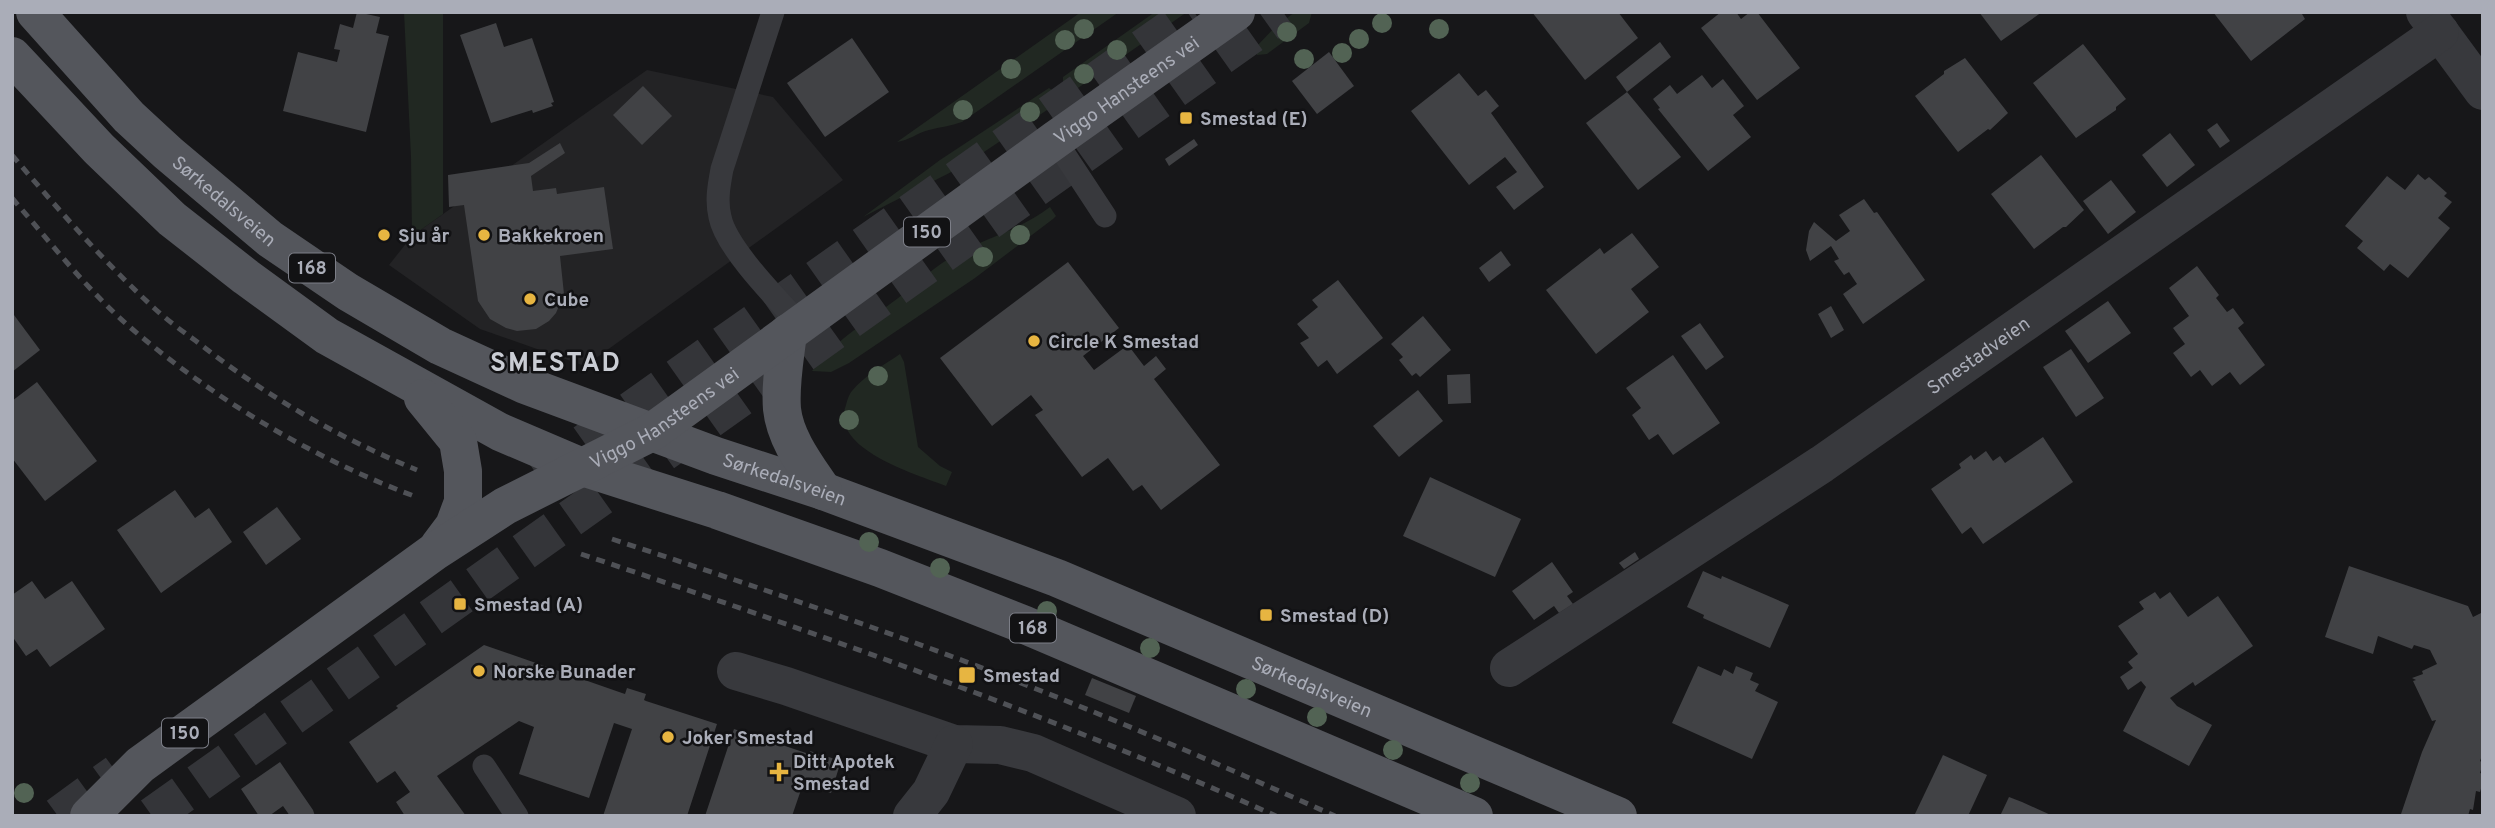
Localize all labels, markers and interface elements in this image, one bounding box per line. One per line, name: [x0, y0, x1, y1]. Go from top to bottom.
street label: Viggo Hansteens vei: [1050, 32, 1205, 151]
place label: Smestad (E): [1200, 108, 1308, 132]
marker: Smestad (E): [1178, 110, 1194, 126]
street label: Sørkedalsveien: [166, 151, 280, 253]
road number: 150: [904, 218, 950, 246]
place label: Sju år: [398, 225, 450, 249]
place label: Bakkekroen: [498, 225, 604, 249]
marker: Sju år: [376, 227, 392, 243]
marker: Bakkekroen: [476, 227, 492, 243]
road number: 168: [289, 254, 335, 282]
place label: Cube: [544, 289, 589, 313]
marker: Cube: [522, 291, 538, 307]
street label: Smestadveien: [1923, 312, 2035, 401]
place label: Circle K Smestad: [1048, 331, 1199, 355]
marker: Circle K Smestad: [1026, 333, 1042, 349]
district label: SMESTAD: [490, 348, 622, 381]
street label: Viggo Hansteens vei: [586, 363, 744, 475]
street label: Sørkedalsveien: [719, 449, 849, 513]
place label: Smestad (A): [474, 594, 583, 618]
marker: Smestad (A): [452, 596, 468, 612]
place label: Smestad (D): [1280, 605, 1389, 629]
marker: Smestad (D): [1258, 607, 1274, 623]
road number: 168: [1010, 614, 1056, 642]
street label: Sørkedalsveien: [1247, 652, 1375, 724]
place label: Norske Bunader: [493, 661, 636, 685]
marker: Norske Bunader: [471, 663, 487, 679]
marker: Smestad: [957, 665, 977, 685]
place label: Smestad: [983, 665, 1060, 689]
road number: 150: [162, 718, 208, 748]
place label: Joker Smestad: [682, 727, 814, 751]
marker: Joker Smestad: [660, 729, 676, 745]
place label: Ditt Apotek Smestad: [793, 751, 895, 797]
marker: Ditt Apotek Smestad: [771, 764, 787, 780]

